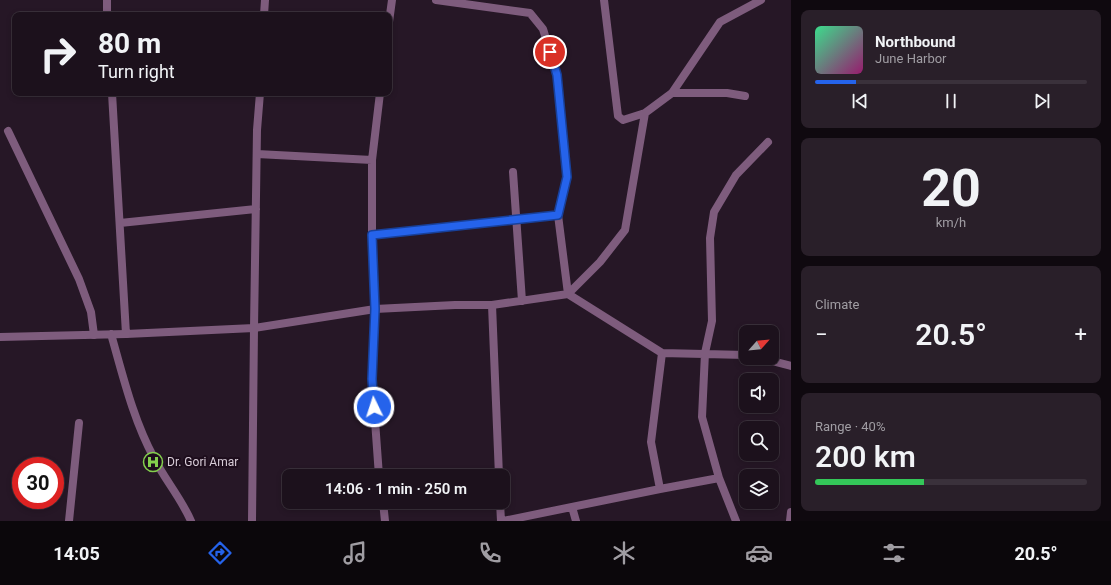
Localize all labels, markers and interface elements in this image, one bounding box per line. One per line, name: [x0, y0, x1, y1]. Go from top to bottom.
text: 80 m: [98, 27, 161, 60]
icon: right: [32, 28, 84, 80]
text: Northbound: [875, 33, 956, 51]
pin: [533, 35, 567, 69]
icon: arrive: [539, 41, 561, 63]
text: June Harbor: [875, 51, 947, 66]
text: Turn right: [98, 61, 175, 82]
icon: previous: [849, 90, 871, 112]
icon: pause: [940, 90, 962, 112]
icon: next: [1031, 90, 1053, 112]
text: 20: [921, 158, 981, 219]
text: km/h: [936, 215, 966, 230]
text: Climate: [815, 297, 859, 312]
text: 20.5°: [915, 317, 987, 352]
text: −: [815, 322, 828, 347]
text: +: [1075, 322, 1087, 347]
north arrow: [739, 325, 779, 365]
map controls: [739, 325, 779, 509]
button: sound: [739, 373, 779, 413]
position arrow: [353, 386, 395, 428]
text: Range · 40%: [815, 419, 885, 434]
button: search: [739, 421, 779, 461]
text: 200 km: [815, 439, 916, 474]
hospital icon: Dr. Gori Amar: [142, 451, 164, 473]
place label: Dr. Gori Amar: [167, 455, 238, 469]
speed limit sign: 30: [12, 457, 64, 509]
button: layers: [739, 469, 779, 509]
text: 14:06 · 1 min · 250 m: [325, 480, 467, 498]
icon: directions: [206, 539, 234, 567]
icon: music: [341, 539, 369, 567]
icon: phone: [476, 539, 504, 567]
icon: climate: [610, 539, 638, 567]
icon: car: [745, 539, 773, 567]
icon: filters: [880, 539, 908, 567]
text: 14:05: [53, 543, 100, 564]
text: 20.5°: [1014, 543, 1058, 564]

